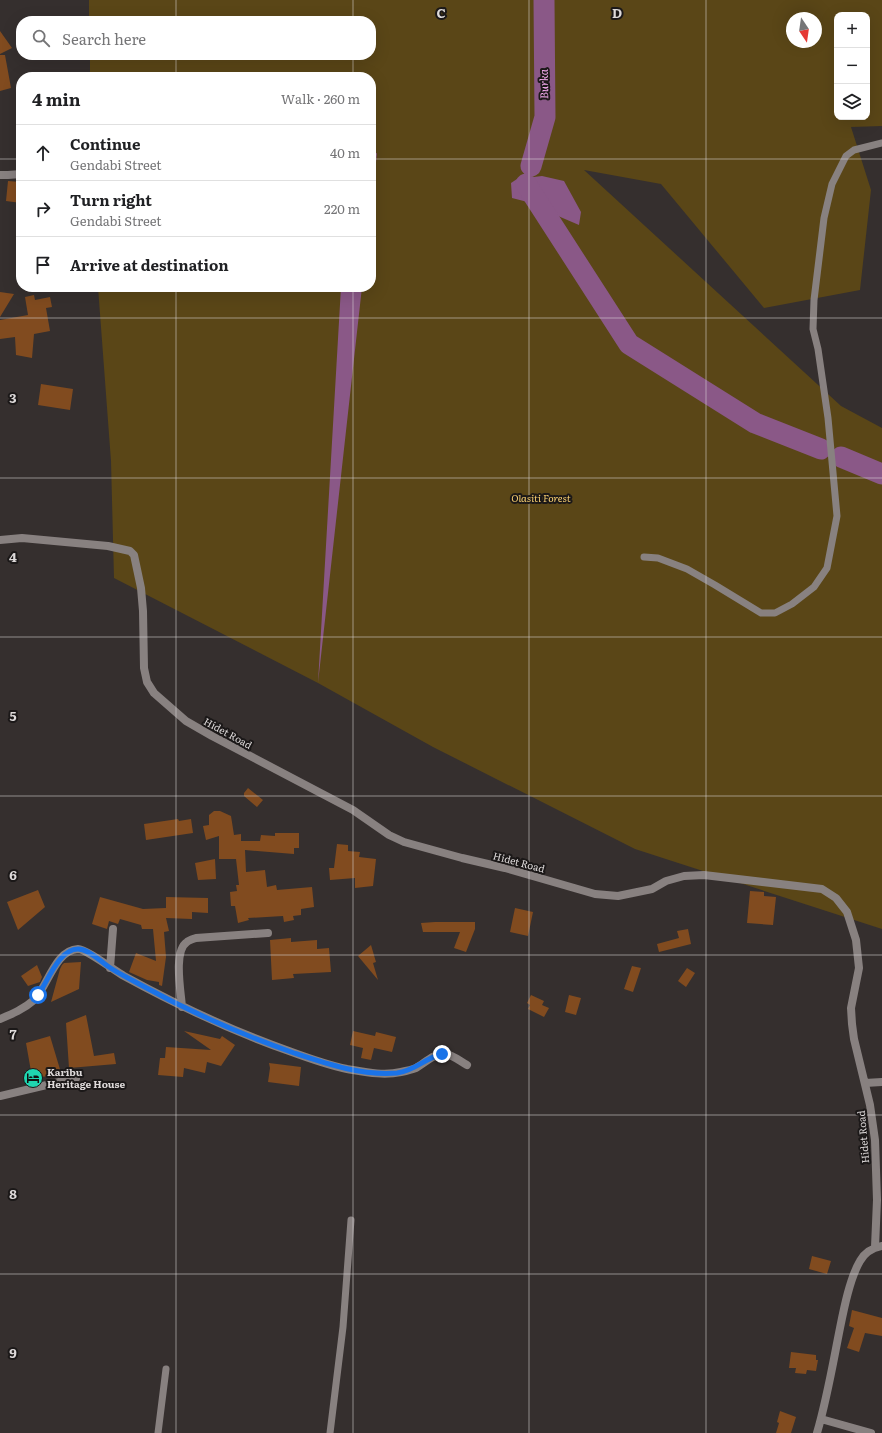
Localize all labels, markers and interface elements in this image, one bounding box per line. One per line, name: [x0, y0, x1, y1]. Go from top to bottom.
text: C: [436, 3, 446, 22]
text: D: [612, 3, 622, 22]
north arrow: [786, 12, 822, 48]
map controls: [834, 12, 870, 120]
button: +: [834, 12, 870, 48]
search box: [16, 16, 376, 60]
icon: search: [30, 27, 52, 49]
text: Search here: [62, 27, 146, 50]
button: −: [834, 48, 870, 84]
water label: Burka: [535, 68, 551, 99]
button: layers: [834, 84, 870, 120]
text: 4 min: [32, 86, 81, 111]
text: Walk · 260 m: [281, 89, 360, 108]
text: Continue: [70, 132, 140, 155]
icon: ahead: [32, 142, 54, 164]
text: 40 m: [330, 143, 360, 162]
text: Gendabi Street: [70, 155, 162, 174]
text: Turn right: [70, 188, 152, 211]
icon: right: [32, 198, 54, 220]
text: 220 m: [324, 199, 360, 218]
text: Gendabi Street: [70, 211, 162, 230]
text: Arrive at destination: [70, 253, 229, 276]
icon: arrive: [32, 254, 54, 276]
text: 3: [9, 388, 17, 407]
park label: Olasiti Forest: [511, 490, 571, 505]
text: 4: [9, 547, 17, 566]
text: 5: [9, 706, 17, 725]
street label: Hidet Road: [201, 713, 255, 752]
street label: Hidet Road: [492, 847, 547, 876]
text: 6: [9, 865, 17, 884]
route start: [29, 986, 47, 1004]
text: 7: [9, 1024, 17, 1043]
route end: [433, 1045, 451, 1063]
place label: Karibu Heritage House: [47, 1064, 126, 1091]
hotel icon: Karibu Heritage House: [22, 1067, 44, 1089]
street label: Hidet Road: [853, 1110, 872, 1164]
text: 8: [9, 1184, 17, 1203]
text: 9: [9, 1343, 17, 1362]

